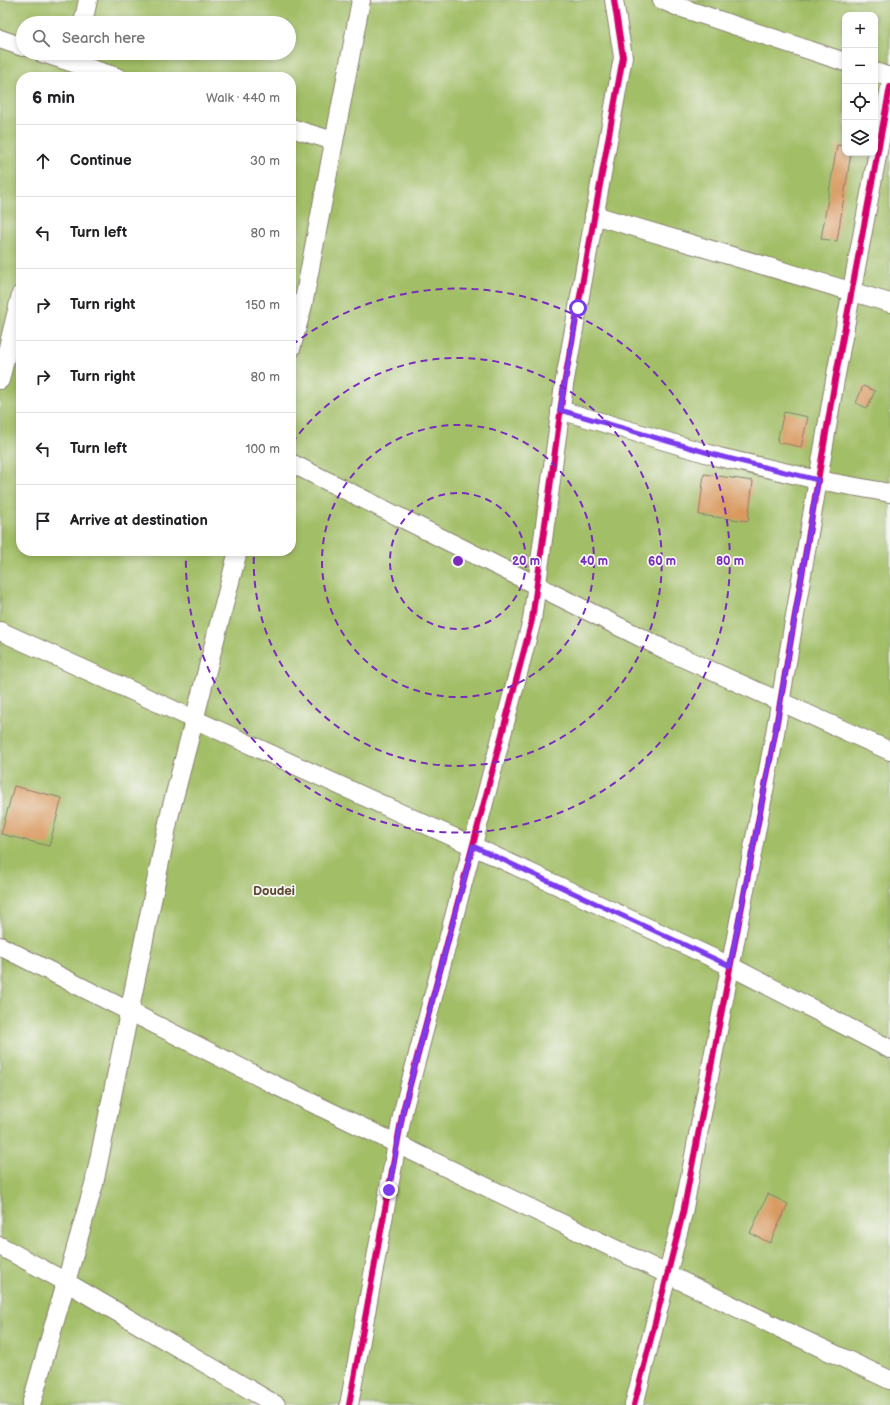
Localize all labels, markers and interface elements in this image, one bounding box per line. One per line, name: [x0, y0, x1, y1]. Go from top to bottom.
map controls: [842, 12, 878, 156]
button: +: [842, 12, 878, 48]
search box: [16, 16, 296, 60]
icon: search: [30, 27, 52, 49]
text: Search here: [62, 29, 145, 48]
button: −: [842, 48, 878, 84]
button: locate: [842, 84, 878, 120]
text: 6 min: [32, 88, 75, 108]
text: Walk · 440 m: [206, 90, 280, 106]
button: layers: [842, 120, 878, 156]
icon: ahead: [32, 150, 54, 172]
text: Continue: [70, 151, 132, 170]
text: 30 m: [250, 153, 280, 169]
icon: left: [32, 222, 54, 244]
text: Turn left: [70, 223, 127, 242]
text: 80 m: [251, 225, 280, 241]
icon: right: [32, 294, 54, 316]
text: Turn right: [70, 295, 135, 314]
text: 150 m: [246, 297, 280, 313]
route start: [569, 299, 587, 317]
icon: right: [32, 366, 54, 388]
text: Turn right: [70, 367, 135, 386]
text: 80 m: [251, 369, 280, 385]
icon: left: [32, 438, 54, 460]
text: Turn left: [70, 439, 127, 458]
text: 100 m: [245, 441, 280, 457]
icon: arrive: [32, 510, 54, 532]
text: Arrive at destination: [70, 511, 208, 530]
centre of rings: [451, 554, 465, 568]
text: 20 m: [512, 554, 540, 569]
text: 40 m: [580, 554, 608, 569]
text: 60 m: [648, 554, 676, 569]
text: 80 m: [716, 554, 744, 569]
district label: Doudei: [253, 883, 295, 899]
route end: [380, 1181, 398, 1199]

